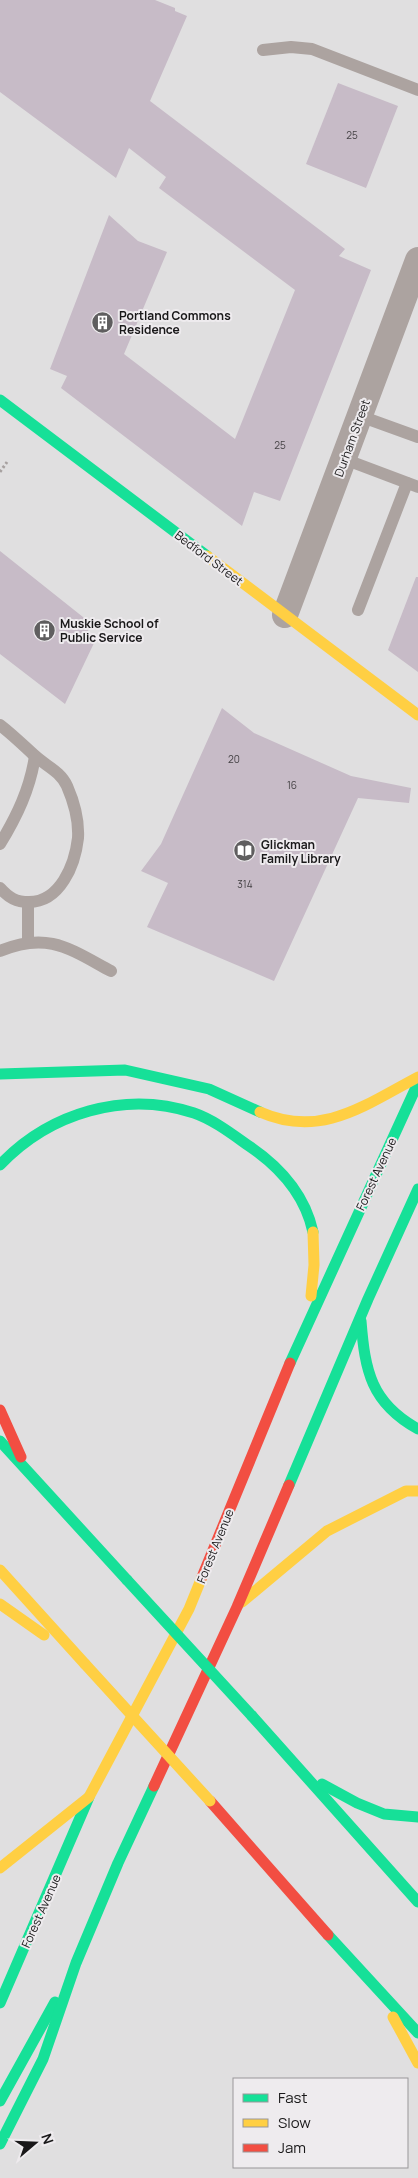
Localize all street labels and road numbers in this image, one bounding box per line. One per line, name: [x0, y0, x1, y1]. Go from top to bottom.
street label: Durham Street: [330, 397, 374, 479]
street label: Bedford Street: [171, 527, 247, 589]
street label: Forest Avenue: [352, 1135, 400, 1213]
street label: Forest Avenue: [192, 1506, 238, 1586]
street label: Forest Avenue: [17, 1872, 65, 1950]

